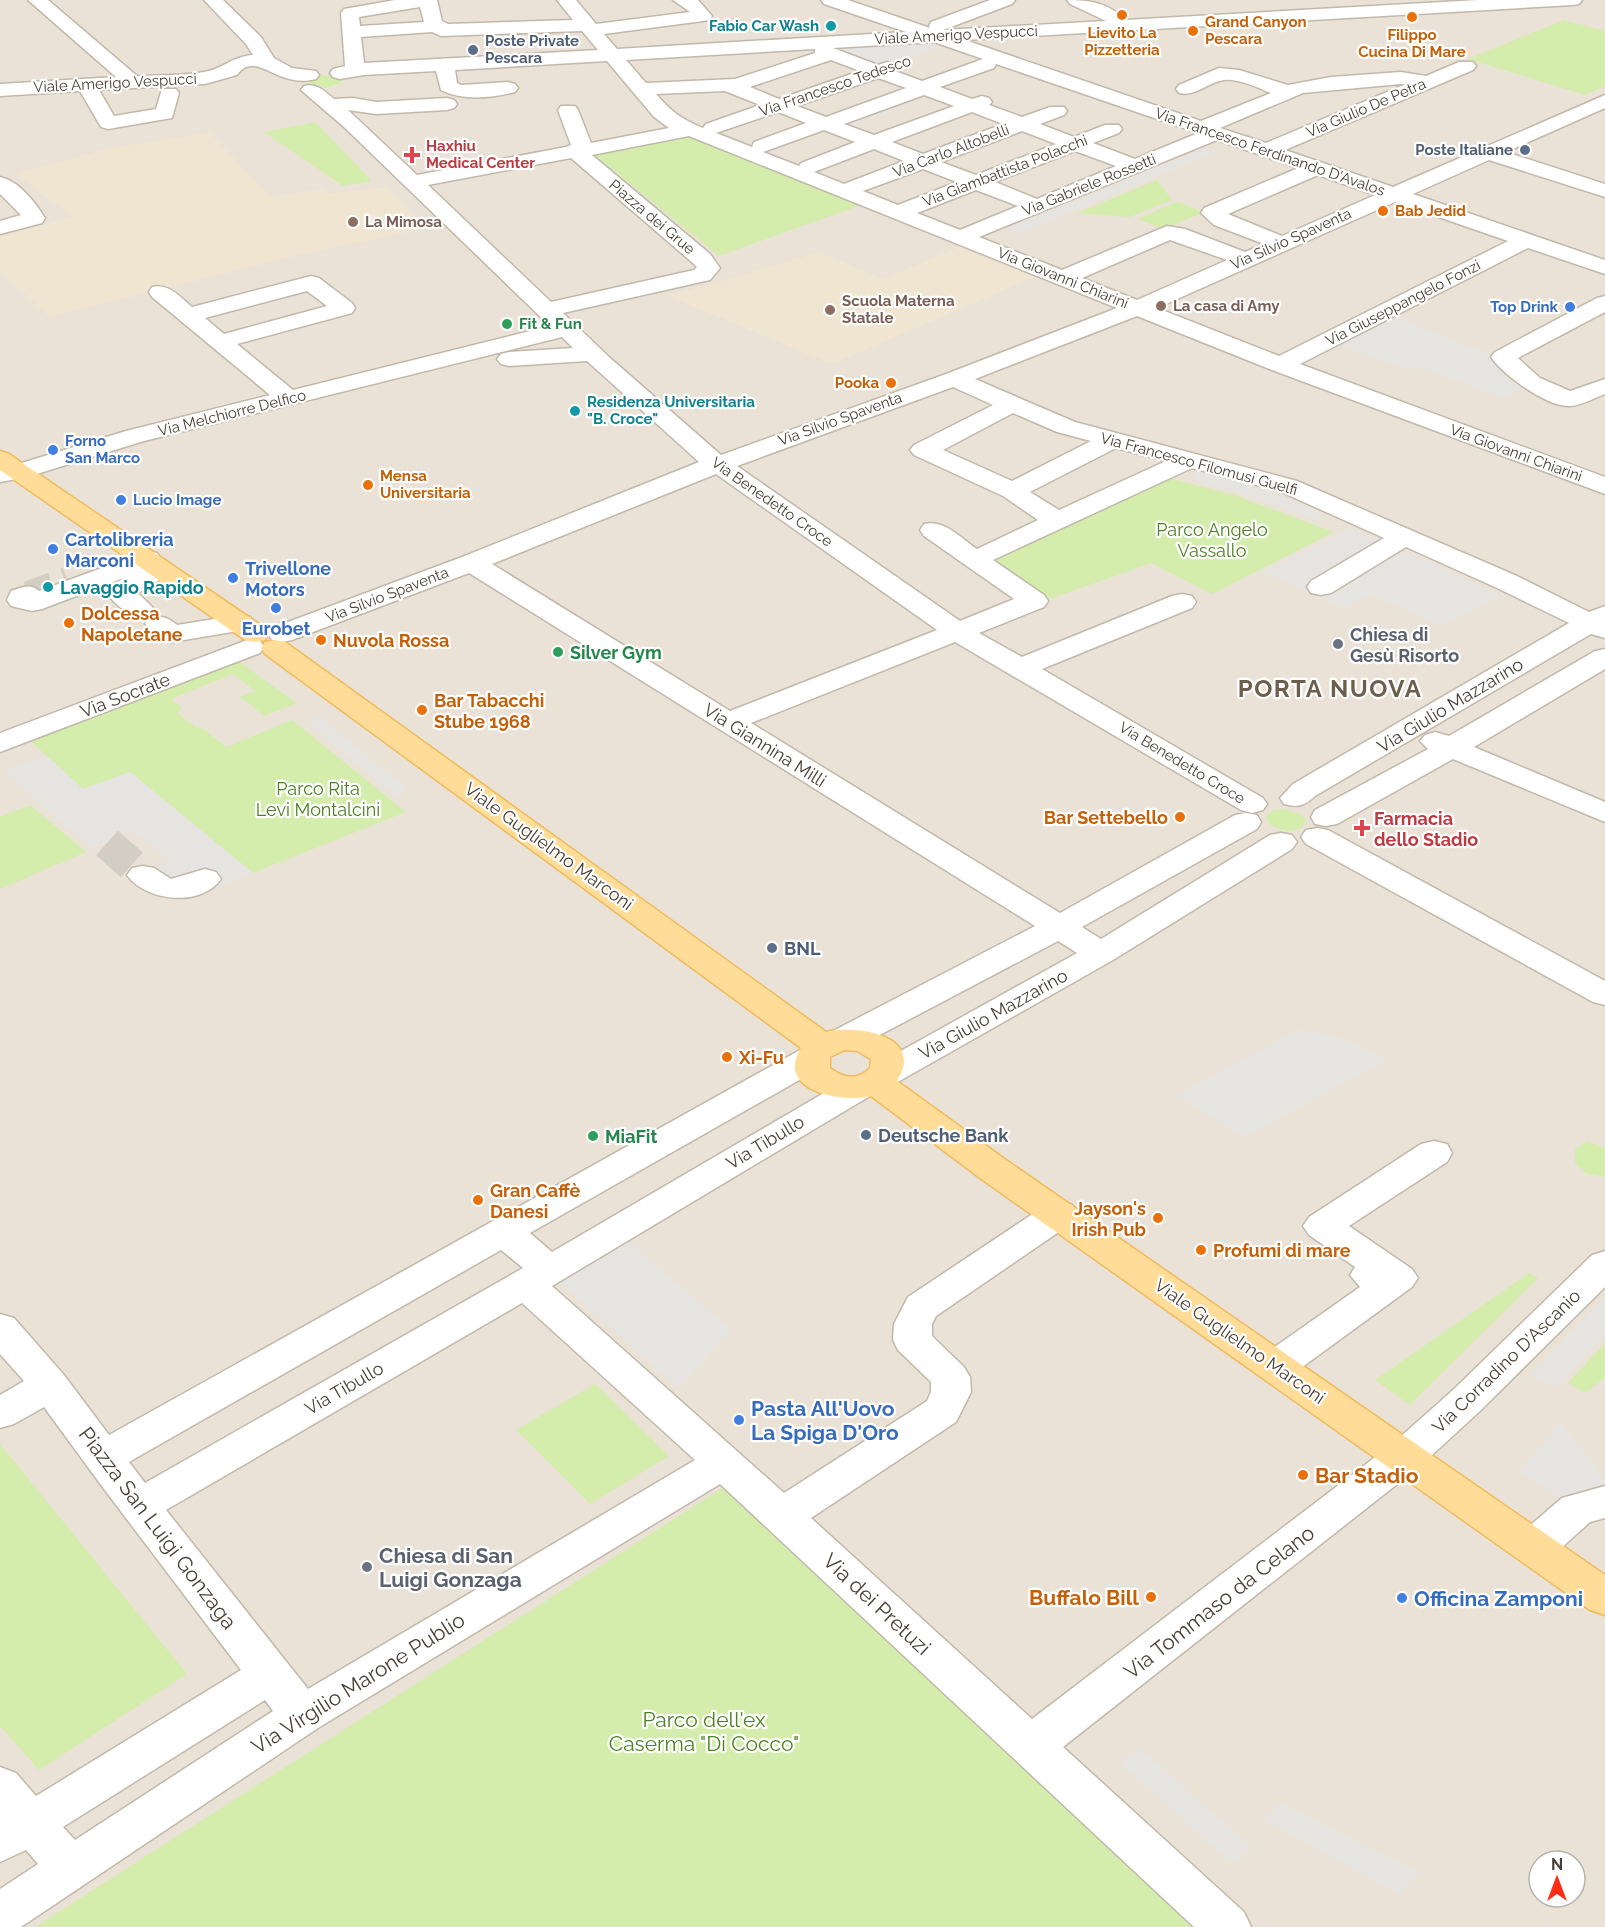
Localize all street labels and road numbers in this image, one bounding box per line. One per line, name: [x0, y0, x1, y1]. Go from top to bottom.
street label: Viale Amerigo Vespucci: [874, 22, 1038, 48]
street label: Via Francesco Tedesco: [757, 52, 913, 120]
street label: Viale Amerigo Vespucci: [33, 70, 197, 96]
street label: Via Giulio De Petra: [1303, 75, 1429, 141]
street label: Via Francesco Ferdinando D'Avalos: [1153, 104, 1387, 200]
street label: Via Carlo Altobelli: [890, 121, 1012, 181]
street label: Via Giambattista Polacchi: [920, 131, 1090, 211]
street label: Via Gabriele Rossetti: [1019, 150, 1159, 220]
street label: Piazza dei Grue: [605, 176, 699, 258]
street label: Via Silvio Spaventa: [1228, 204, 1354, 274]
street label: Via Giovanni Chiarini: [995, 243, 1131, 313]
street label: Via Giuseppangelo Fonzi: [1323, 256, 1483, 350]
street label: Via Melchiorre Delfico: [156, 386, 308, 440]
street label: Via Silvio Spaventa: [776, 388, 904, 450]
street label: Via Giovanni Chiarini: [1447, 421, 1585, 485]
street label: Via Francesco Filomusi Guelfi: [1099, 429, 1299, 499]
street label: Via Benedetto Croce: [708, 453, 836, 551]
street label: Via Silvio Spaventa: [323, 563, 451, 627]
street label: Via Giulio Mazzarino: [1373, 653, 1527, 757]
street label: Via Socrate: [77, 668, 173, 722]
street label: Via Giannina Milli: [700, 699, 830, 791]
street label: Via Benedetto Croce: [1116, 718, 1248, 808]
street label: Viale Guglielmo Marconi: [461, 778, 637, 914]
street label: Via Giulio Mazzarino: [915, 964, 1071, 1064]
street label: Via Tibullo: [722, 1110, 808, 1173]
street label: Viale Guglielmo Marconi: [1151, 1274, 1329, 1408]
street label: Via Corradino D'Ascanio: [1428, 1285, 1585, 1437]
street label: Via Tibullo: [301, 1357, 387, 1419]
street label: Piazza San Luigi Gonzaga: [74, 1422, 242, 1634]
street label: Via Tommaso da Celano: [1119, 1520, 1319, 1684]
street label: Via dei Pretuzi: [818, 1548, 936, 1660]
street label: Via Virgilio Marone Publio: [247, 1607, 469, 1759]

